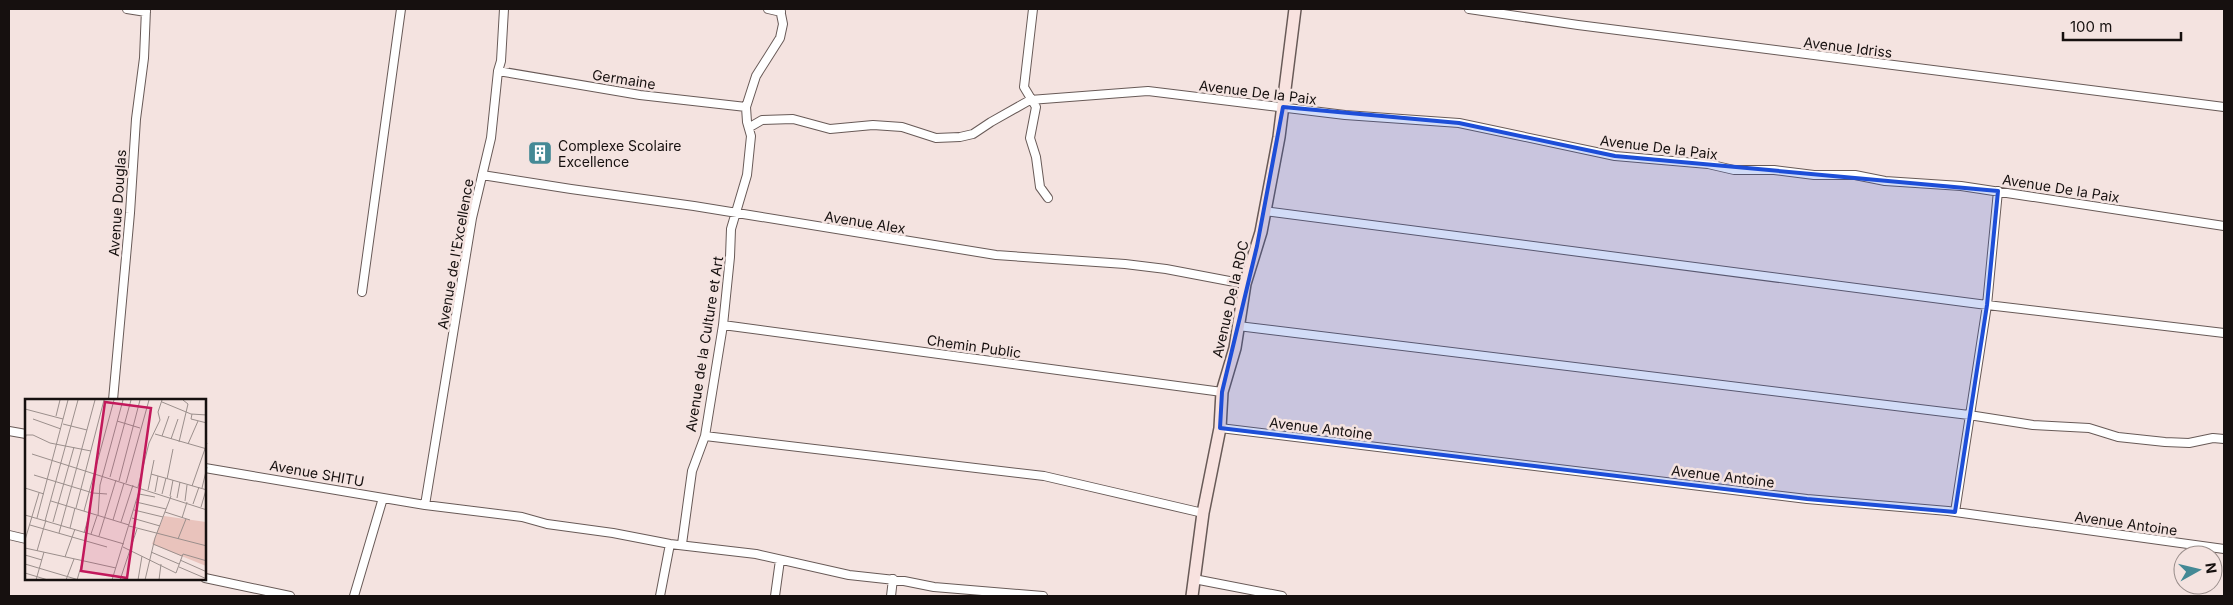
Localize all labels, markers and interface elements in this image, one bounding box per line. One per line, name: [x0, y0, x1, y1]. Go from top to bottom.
scale bar: [2063, 10, 2180, 42]
text: 100 m: [2070, 17, 2112, 36]
street label: Avenue Idriss: [1803, 33, 1893, 61]
street label: Germaine: [591, 66, 657, 92]
street label: Avenue De la Paix: [1198, 76, 1318, 108]
street label: Avenue De la Paix: [1599, 131, 1719, 163]
place label: Complexe Scolaire Excellence: [558, 137, 681, 170]
building icon: Complexe Scolaire Excellence: [527, 140, 553, 166]
street label: Avenue Douglas: [105, 149, 129, 257]
street label: Avenue De la Paix: [2001, 170, 2121, 206]
street label: Avenue de l'Excellence: [433, 177, 477, 331]
street label: Avenue Alex: [823, 207, 907, 237]
street label: Avenue De la RDC: [1208, 239, 1252, 359]
street label: Avenue de la Culture et Art: [682, 255, 726, 433]
street label: Chemin Public: [926, 331, 1022, 361]
inset map: [25, 399, 206, 580]
street label: Avenue Antoine: [1268, 413, 1374, 443]
street label: Avenue SHITU: [268, 456, 366, 490]
street label: Avenue Antoine: [1670, 461, 1776, 491]
street label: Avenue Antoine: [2073, 507, 2179, 539]
north arrow: [2173, 545, 2223, 595]
text: N: [2202, 562, 2221, 575]

